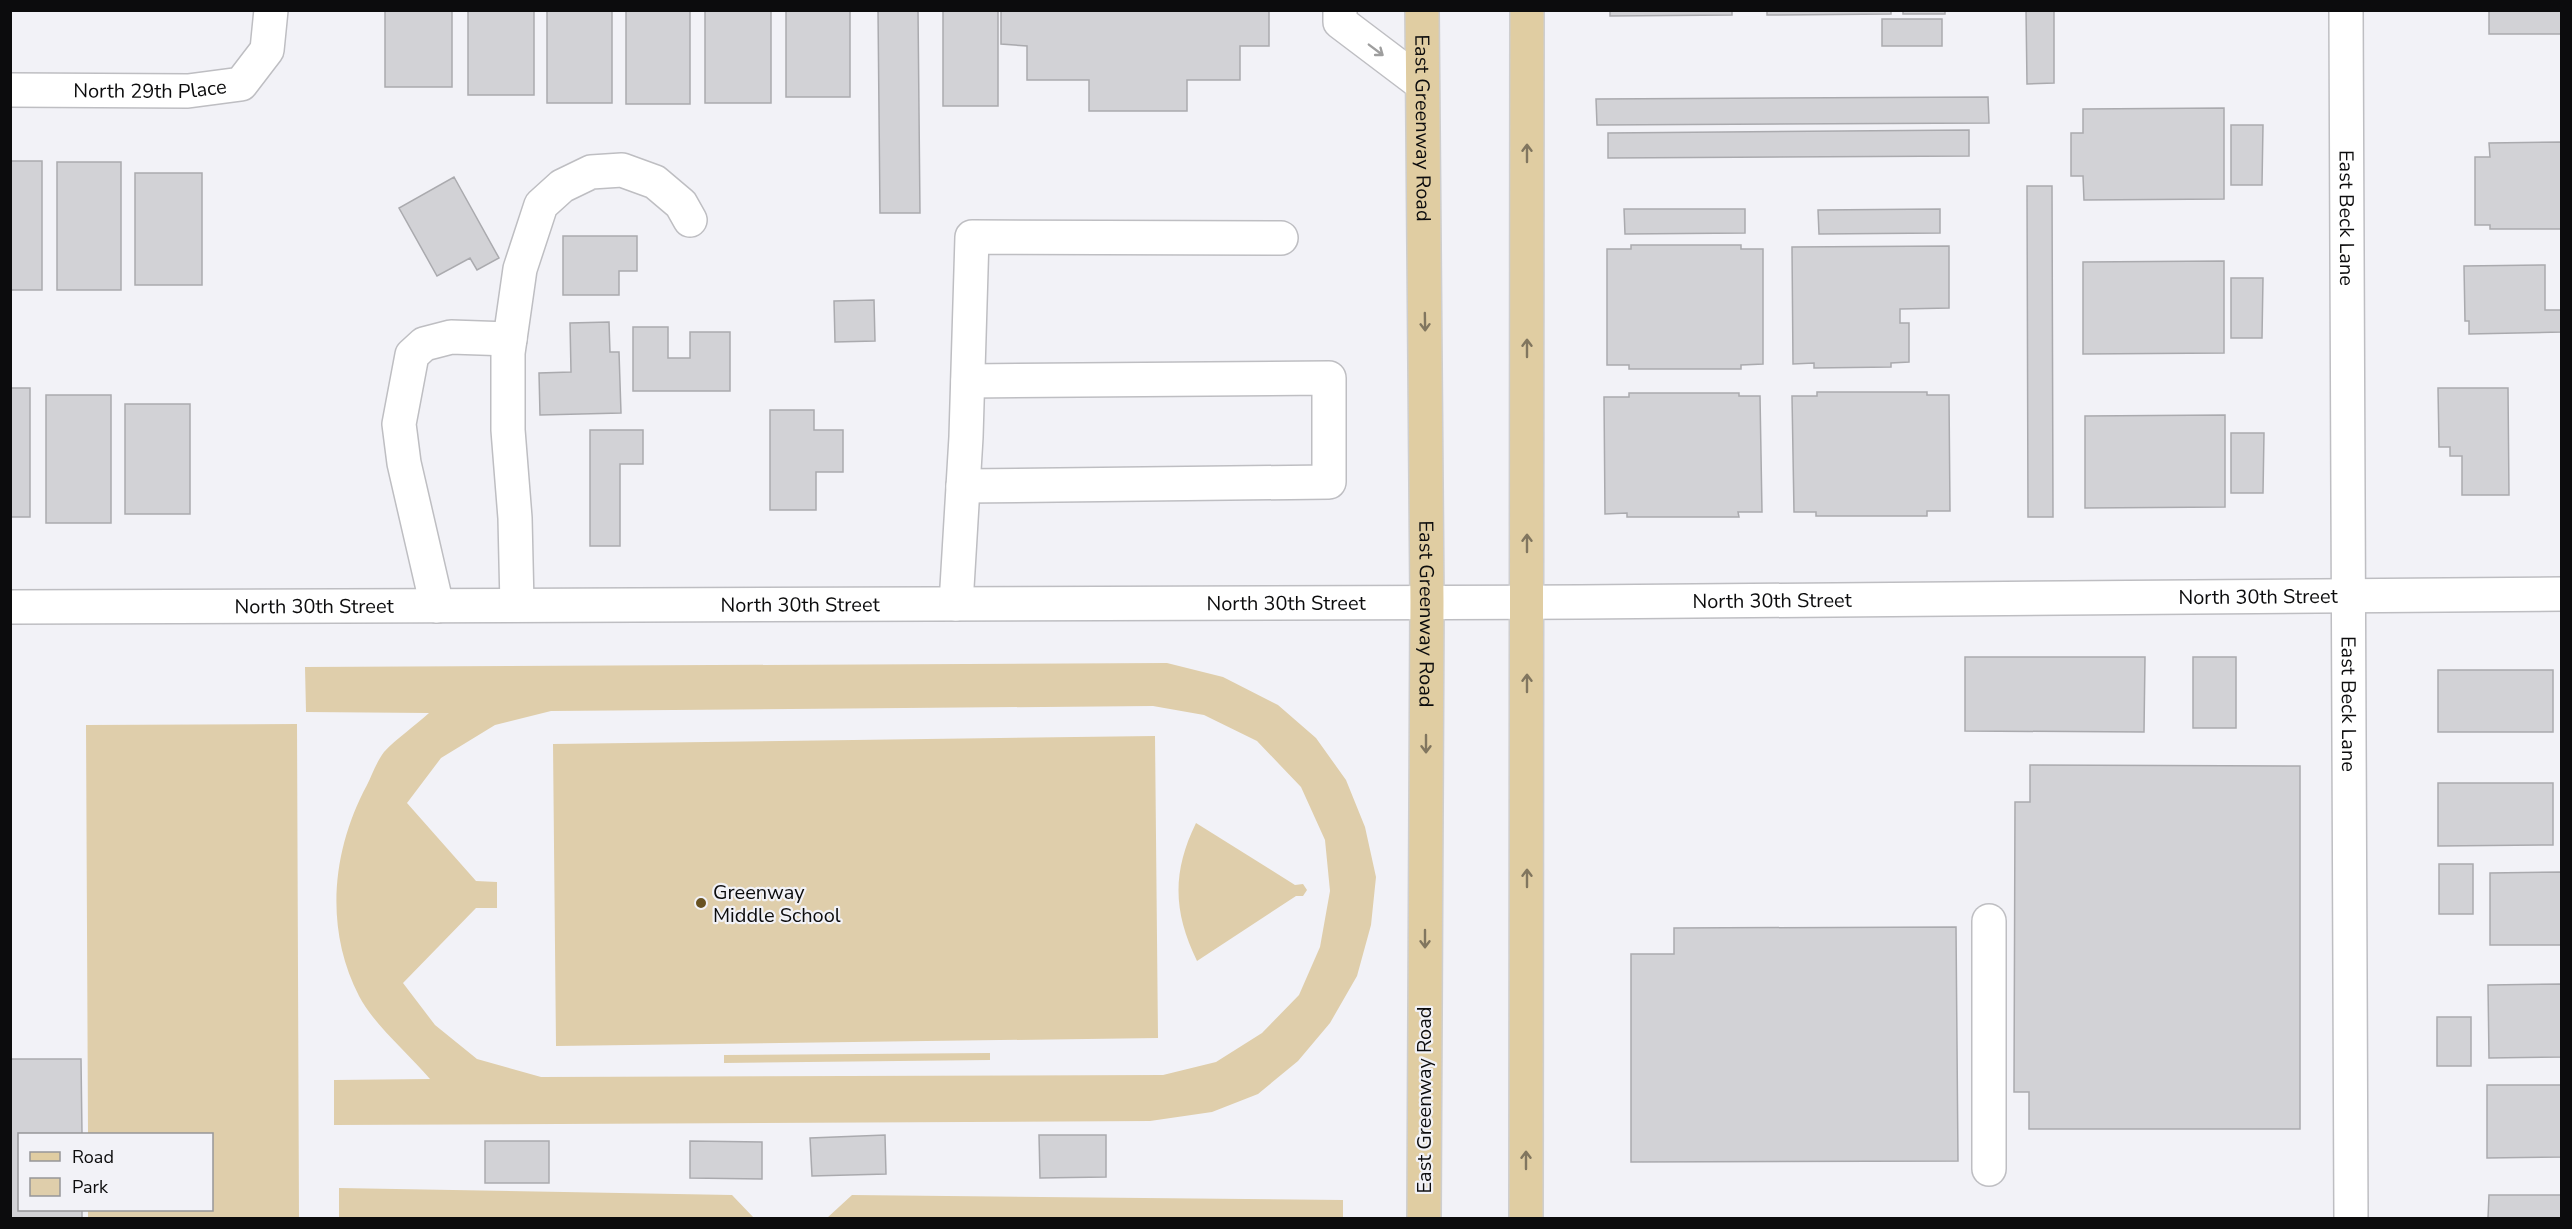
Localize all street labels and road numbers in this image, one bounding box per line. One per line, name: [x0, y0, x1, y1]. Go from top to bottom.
street label: East Greenway Road: [1409, 34, 1437, 222]
street label: North 29th Place: [73, 73, 228, 105]
street label: East Beck Lane: [2333, 150, 2361, 286]
street label: East Greenway Road: [1413, 520, 1441, 708]
street label: North 30th Street: [2178, 582, 2339, 611]
street label: North 30th Street: [1692, 586, 1853, 615]
street label: North 30th Street: [1206, 589, 1367, 617]
street label: North 30th Street: [720, 591, 881, 618]
street label: North 30th Street: [234, 592, 395, 620]
street label: East Beck Lane: [2335, 636, 2363, 772]
street label: East Greenway Road: [1411, 1007, 1438, 1193]

